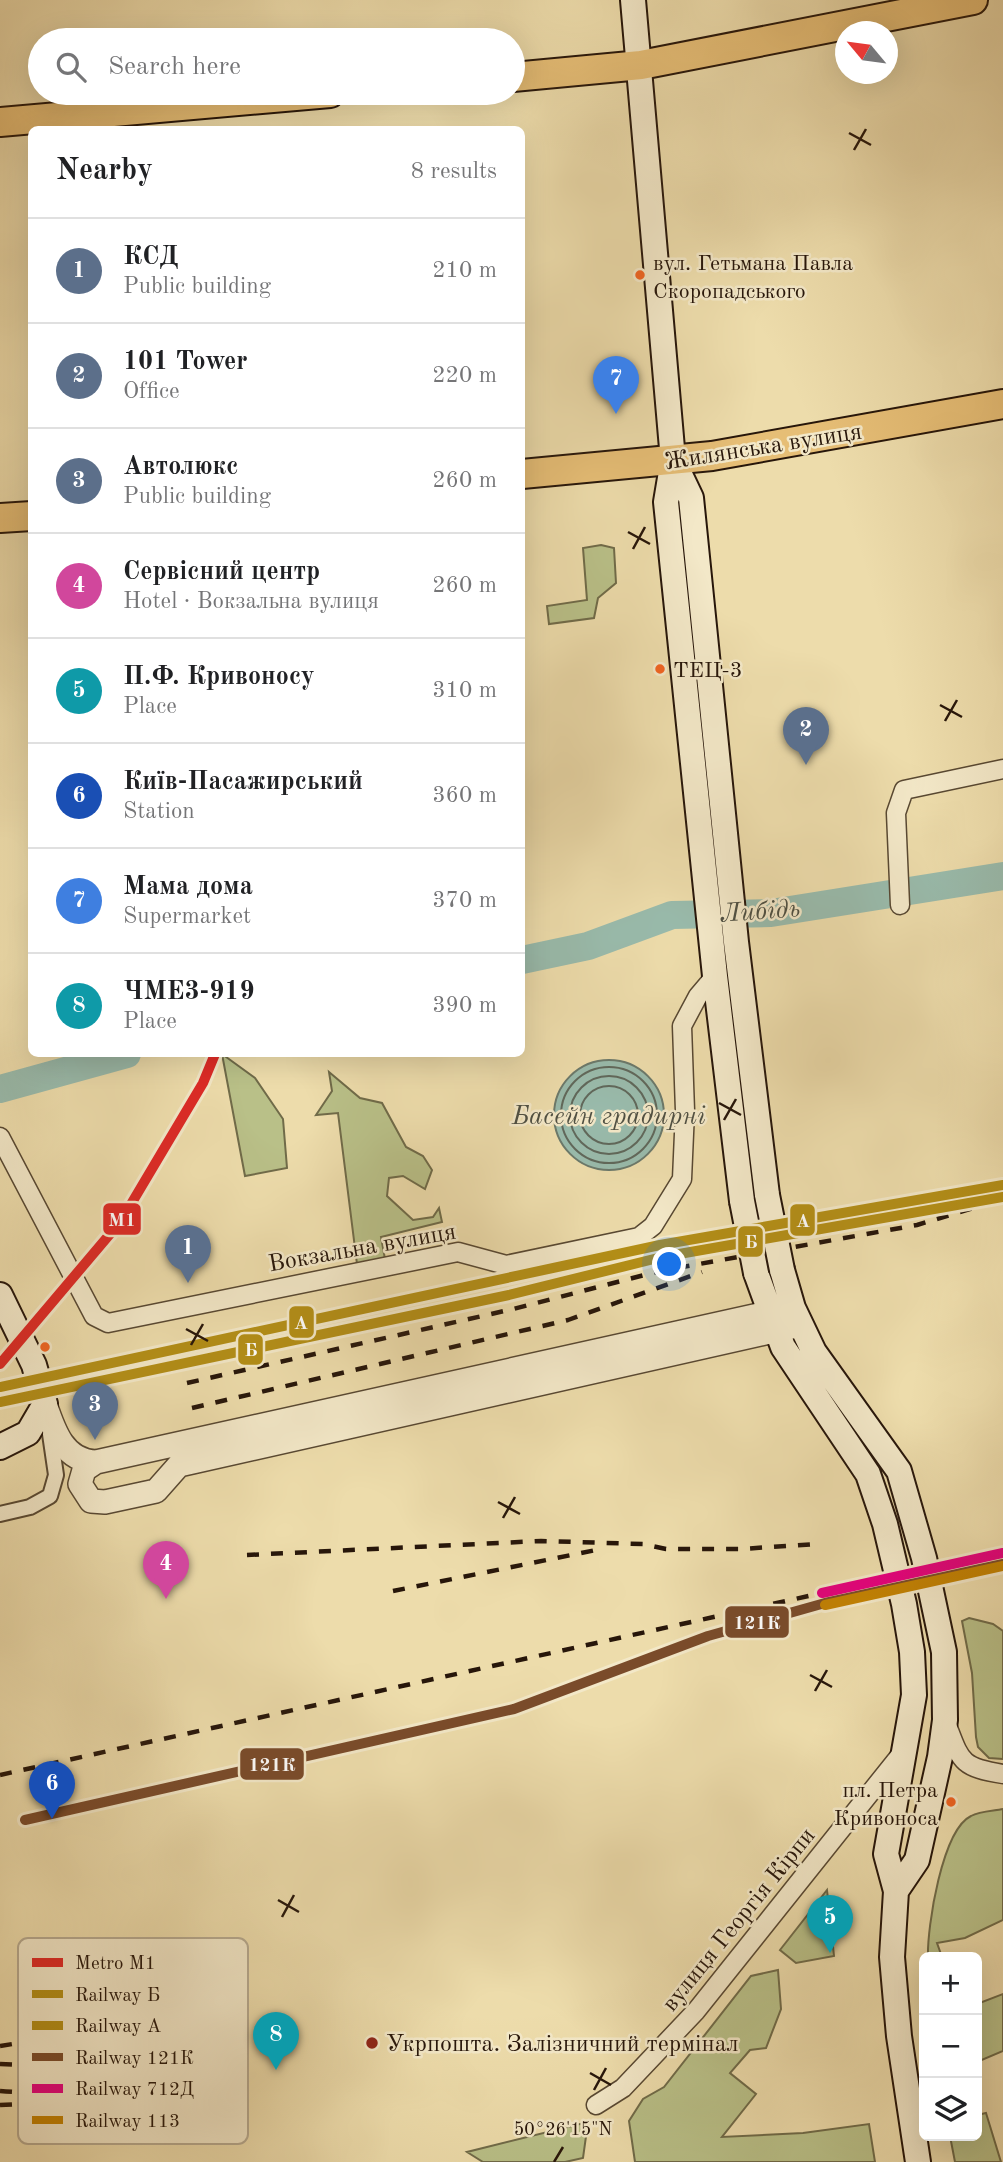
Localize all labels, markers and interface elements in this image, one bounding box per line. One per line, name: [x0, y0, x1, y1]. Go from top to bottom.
north arrow: [835, 21, 898, 84]
search box: [28, 28, 525, 105]
icon: search: [52, 48, 90, 86]
text: Search here: [108, 54, 241, 80]
text: Nearby: [56, 156, 153, 186]
text: 8 results: [411, 160, 497, 183]
text: КСД: [123, 244, 179, 270]
place label: вул. Гетьмана Павла Скоропадського: [653, 253, 853, 303]
text: 1: [72, 259, 86, 282]
text: 210 m: [432, 259, 497, 282]
marker: вул. Гетьмана Павла Скоропадського: [633, 268, 647, 282]
text: Public building: [123, 275, 271, 298]
text: 101 Tower: [123, 349, 247, 375]
pin: 7: [593, 356, 639, 414]
text: 2: [72, 364, 86, 387]
text: 220 m: [432, 364, 497, 387]
text: Office: [123, 380, 180, 403]
street label: Жилянська вулиця: [663, 421, 864, 475]
text: Автолюкс: [123, 454, 238, 480]
text: 3: [72, 469, 86, 492]
text: 260 m: [432, 469, 497, 492]
text: Public building: [123, 485, 271, 508]
text: Сервісний центр: [123, 559, 320, 585]
text: 4: [72, 574, 86, 597]
text: 260 m: [432, 574, 497, 597]
text: Hotel · Вокзальна вулиця: [123, 590, 379, 613]
place label: ТЕЦ-3: [673, 660, 742, 682]
marker: ТЕЦ-3: [653, 662, 667, 676]
text: П.Ф. Кривоносу: [123, 664, 315, 690]
text: 5: [72, 679, 86, 702]
text: 310 m: [432, 679, 497, 702]
text: Place: [123, 695, 177, 718]
pin: 2: [783, 707, 829, 765]
text: Київ-Пасажирський: [123, 769, 363, 795]
text: 6: [72, 784, 86, 807]
text: 360 m: [432, 784, 497, 807]
text: Station: [123, 800, 195, 823]
text: Мама дома: [123, 874, 253, 900]
text: 7: [72, 889, 86, 912]
text: 370 m: [432, 889, 497, 912]
water label: Либідь: [719, 896, 801, 928]
text: Supermarket: [123, 905, 251, 928]
text: ЧМЕ3-919: [123, 979, 254, 1005]
text: 8: [72, 994, 86, 1017]
text: 390 m: [432, 994, 497, 1017]
text: Place: [123, 1010, 177, 1033]
water label: Басейн градирні: [511, 1104, 706, 1130]
line badge: M1: [102, 1202, 142, 1236]
line badge: A: [789, 1203, 816, 1237]
text: M1: [108, 1212, 136, 1231]
text: A: [796, 1213, 810, 1232]
street label: Вокзальна вулиця: [267, 1221, 458, 1277]
pin: 1: [165, 1225, 211, 1283]
line badge: Б: [737, 1225, 764, 1258]
text: Б: [744, 1234, 758, 1253]
your location: [652, 1247, 686, 1281]
line badge: A: [288, 1305, 315, 1339]
text: A: [294, 1315, 308, 1334]
line badge: Б: [237, 1333, 264, 1366]
unlabelled marker: [38, 1340, 52, 1354]
text: Б: [244, 1342, 258, 1361]
pin: 3: [72, 1382, 118, 1440]
pin: 4: [143, 1541, 189, 1599]
line badge: 121К: [724, 1605, 790, 1639]
text: 121К: [733, 1615, 781, 1634]
line badge: 121К: [239, 1747, 305, 1781]
text: 121К: [248, 1757, 296, 1776]
pin: 6: [29, 1761, 75, 1819]
place label: пл. Петра Кривоноса: [834, 1780, 938, 1830]
marker: пл. Петра Кривоноса: [944, 1795, 958, 1809]
street label: вулиця Георгія Кірпи: [658, 1824, 821, 2016]
pin: 5: [807, 1895, 853, 1953]
legend: [18, 1938, 248, 2144]
map controls: [919, 1952, 982, 2141]
button: +: [919, 1952, 982, 2015]
text: Metro M1: [75, 1955, 156, 1974]
text: Railway Б: [75, 1987, 160, 2006]
pin: 8: [253, 2012, 299, 2070]
button: −: [919, 2015, 982, 2078]
text: Railway A: [75, 2018, 162, 2037]
place label: Укрпошта. Залізничний термінал: [386, 2033, 739, 2057]
marker: Укрпошта. Залізничний термінал: [364, 2035, 380, 2051]
text: Railway 121К: [75, 2050, 194, 2069]
button: layers: [919, 2078, 982, 2141]
text: Railway 712Д: [75, 2081, 194, 2100]
text: Railway 113: [75, 2113, 180, 2132]
text: 50°26'15"N: [514, 2121, 612, 2139]

